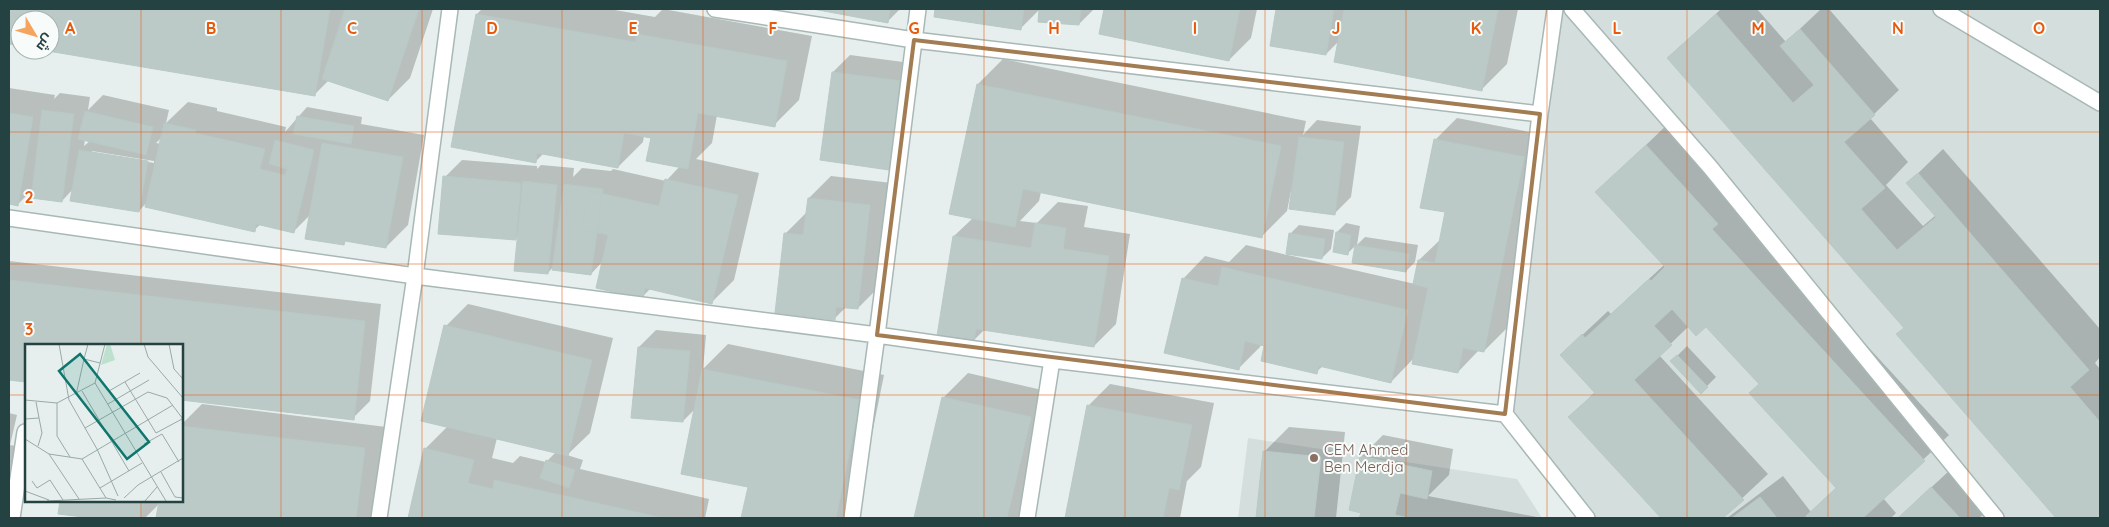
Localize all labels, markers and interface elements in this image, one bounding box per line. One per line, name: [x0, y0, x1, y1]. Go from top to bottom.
north arrow: [10, 10, 60, 60]
text: A: [65, 18, 76, 38]
text: B: [206, 18, 216, 38]
text: C: [347, 18, 357, 38]
text: D: [486, 18, 498, 38]
text: E: [628, 18, 638, 38]
text: F: [769, 18, 778, 38]
text: G: [908, 18, 920, 38]
text: H: [1048, 18, 1060, 38]
text: I: [1193, 18, 1197, 38]
text: J: [1332, 18, 1340, 38]
text: K: [1471, 18, 1481, 38]
text: L: [1613, 18, 1622, 38]
text: M: [1751, 18, 1765, 38]
text: N: [1892, 18, 1904, 38]
text: O: [2033, 18, 2045, 38]
text: ش: [33, 30, 58, 56]
text: 2: [24, 187, 34, 207]
text: 3: [25, 319, 33, 339]
inset map: [25, 344, 182, 502]
place label: CEM Ahmed Ben Merdja: [1324, 440, 1408, 476]
marker: CEM Ahmed Ben Merdja: [1308, 452, 1320, 464]

